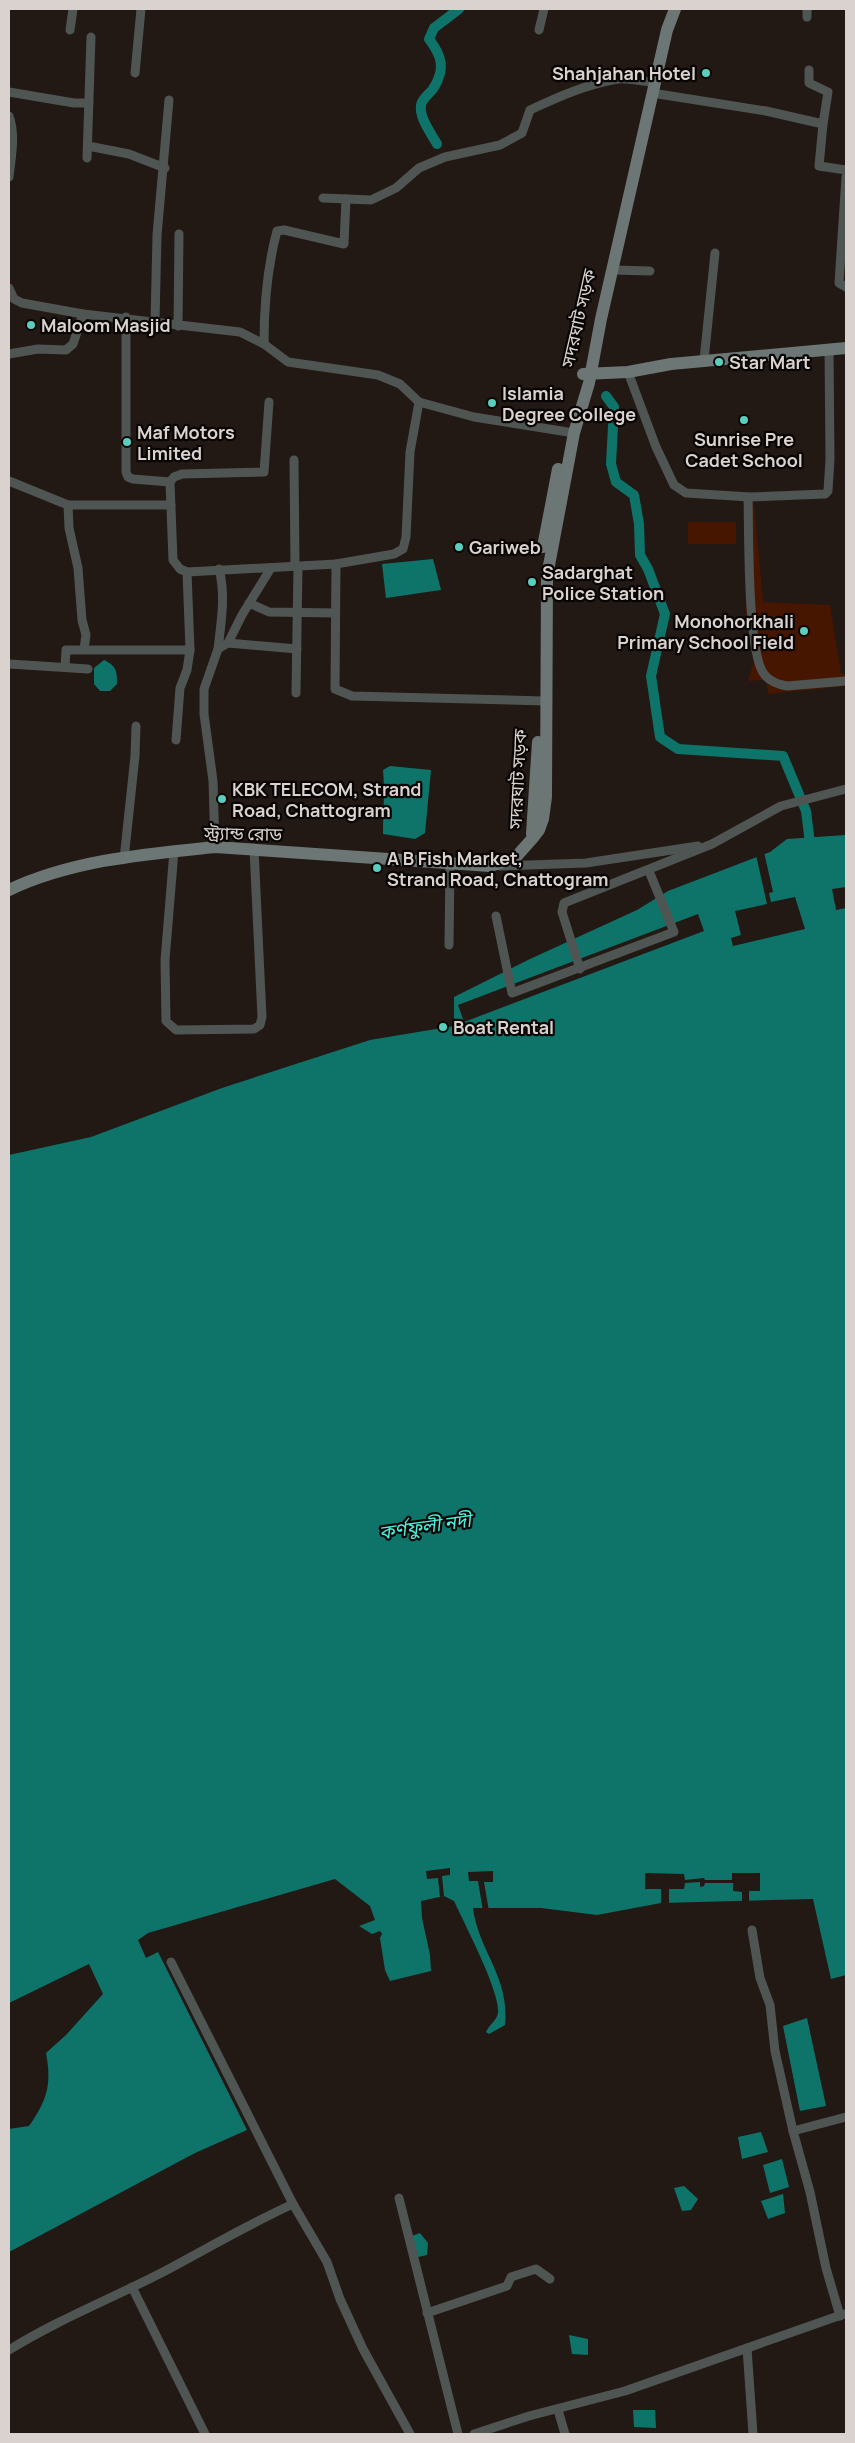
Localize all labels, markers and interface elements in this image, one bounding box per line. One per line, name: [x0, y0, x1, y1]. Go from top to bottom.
place label: Shahjahan Hotel: [552, 61, 696, 85]
marker: Shahjahan Hotel: [700, 67, 712, 79]
street label: সদরঘাট সড়ক: [555, 266, 601, 370]
place label: Maloom Masjid: [41, 313, 171, 337]
marker: Maloom Masjid: [25, 319, 37, 331]
place label: Star Mart: [729, 350, 811, 374]
marker: Star Mart: [713, 356, 725, 368]
place label: Islamia Degree College: [502, 381, 636, 426]
marker: Islamia Degree College: [486, 397, 498, 409]
marker: Sunrise Pre Cadet School: [738, 414, 750, 426]
place label: Maf Motors Limited: [137, 420, 235, 465]
place label: Sunrise Pre Cadet School: [685, 427, 803, 472]
marker: Maf Motors Limited: [121, 436, 133, 448]
place label: Gariweb: [469, 535, 541, 559]
marker: Gariweb: [453, 541, 465, 553]
place label: Sadarghat Police Station: [542, 560, 664, 605]
marker: Sadarghat Police Station: [526, 576, 538, 588]
place label: Monohorkhali Primary School Field: [617, 609, 794, 654]
marker: Monohorkhali Primary School Field: [798, 625, 810, 637]
street label: সদরঘাট সড়ক: [502, 728, 532, 830]
place label: KBK TELECOM, Strand Road, Chattogram: [232, 777, 421, 822]
marker: KBK TELECOM, Strand Road, Chattogram: [216, 793, 228, 805]
street label: স্ট্র্যান্ড রোড: [203, 820, 283, 846]
place label: A B Fish Market, Strand Road, Chattogram: [387, 846, 608, 891]
marker: A B Fish Market, Strand Road, Chattogram: [371, 862, 383, 874]
place label: Boat Rental: [453, 1015, 554, 1039]
marker: Boat Rental: [437, 1021, 449, 1033]
water label: কর্ণফুলী নদী: [377, 1506, 477, 1545]

